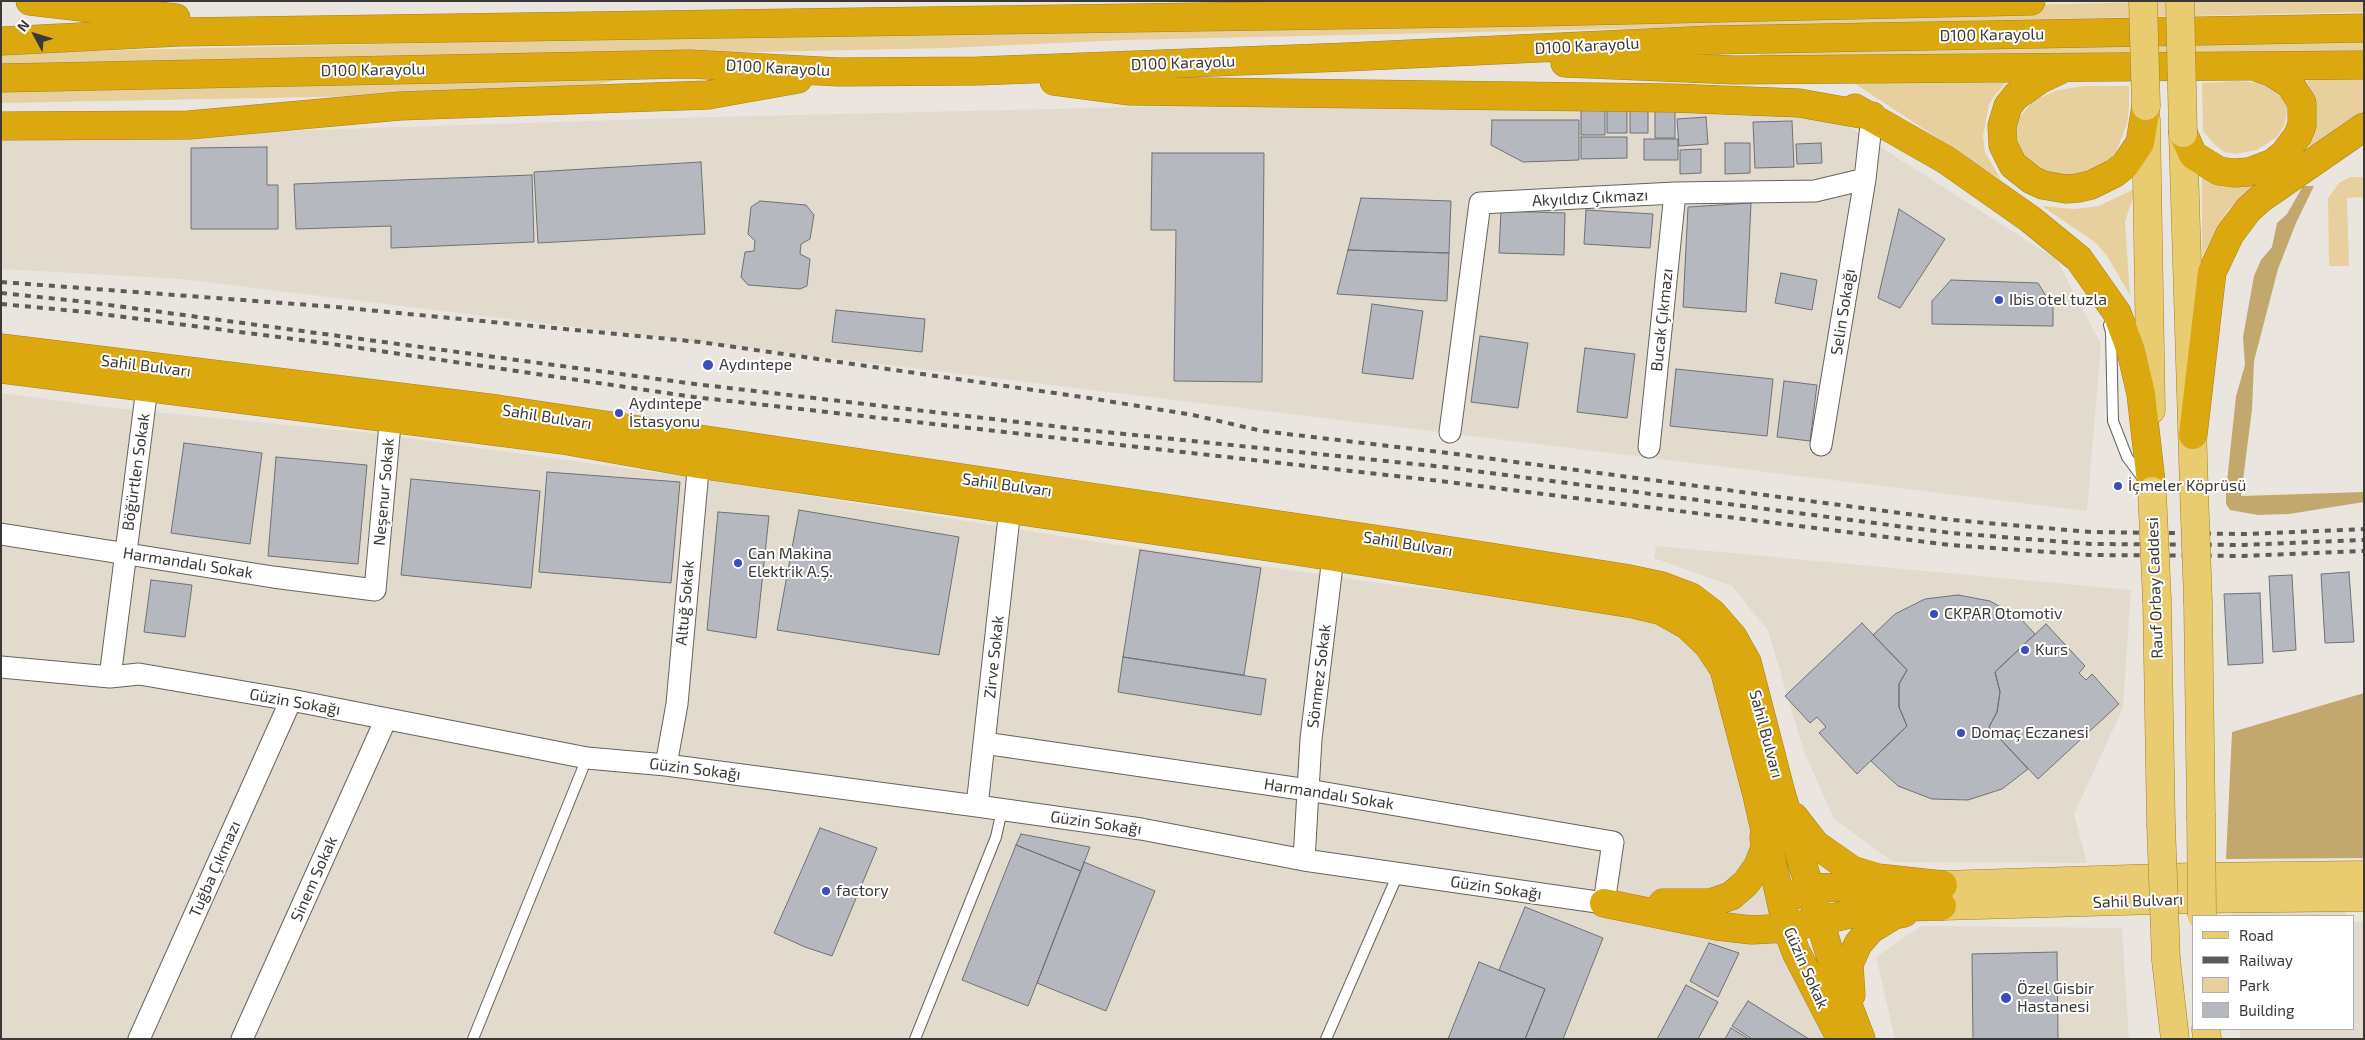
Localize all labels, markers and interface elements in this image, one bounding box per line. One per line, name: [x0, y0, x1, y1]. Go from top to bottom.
north arrow: [10, 10, 60, 60]
text: N: [13, 16, 33, 35]
street label: D100 Karayolu: [1940, 24, 2044, 46]
street label: D100 Karayolu: [1534, 34, 1640, 58]
street label: D100 Karayolu: [1130, 52, 1236, 74]
street label: D100 Karayolu: [725, 56, 831, 80]
street label: D100 Karayolu: [321, 59, 425, 81]
street label: Akyıldız Çıkmazı: [1531, 185, 1649, 211]
street label: Bucak Çıkmazı: [1647, 268, 1677, 372]
street label: Selin Sokağı: [1827, 268, 1859, 356]
place label: Ibis otel tuzla: [2009, 290, 2107, 310]
marker: Ibis otel tuzla: [1993, 294, 2005, 306]
street label: Sahil Bulvarı: [100, 351, 192, 381]
place label: Aydıntepe: [719, 355, 792, 375]
marker: Aydıntepe: [701, 358, 715, 372]
place label: Aydıntepe İstasyonu: [629, 394, 702, 432]
street label: Sahil Bulvarı: [501, 400, 593, 434]
marker: Aydıntepe İstasyonu: [613, 407, 625, 419]
street label: Böğürtlen Sokak: [118, 412, 154, 532]
street label: Neşenur Sokak: [370, 437, 398, 547]
street label: Sahil Bulvarı: [961, 469, 1053, 501]
place label: İçmeler Köprüsü: [2128, 476, 2246, 496]
marker: İçmeler Köprüsü: [2112, 480, 2124, 492]
street label: Rauf Orbay Caddesi: [2143, 517, 2167, 659]
street label: Sahil Bulvarı: [1362, 527, 1454, 561]
street label: Harmandalı Sokak: [122, 543, 254, 583]
place label: Can Makina Elektrik A.Ş.: [748, 544, 833, 582]
marker: Can Makina Elektrik A.Ş.: [732, 557, 744, 569]
street label: Altuğ Sokak: [672, 560, 698, 646]
place label: CKPAR Otomotiv: [1944, 604, 2062, 624]
marker: CKPAR Otomotiv: [1928, 608, 1940, 620]
street label: Zirve Sokak: [980, 615, 1008, 699]
street label: Sönmez Sokak: [1303, 623, 1335, 729]
place label: Kurs: [2035, 640, 2068, 660]
marker: Kurs: [2019, 644, 2031, 656]
street label: Güzin Sokağı: [248, 685, 342, 719]
street label: Sahil Bulvarı: [1745, 688, 1787, 780]
place label: Domaç Eczanesi: [1971, 723, 2089, 743]
marker: Domaç Eczanesi: [1955, 727, 1967, 739]
street label: Güzin Sokağı: [648, 754, 742, 784]
street label: Harmandalı Sokak: [1263, 774, 1395, 814]
street label: Güzin Sokağı: [1049, 807, 1143, 839]
street label: Tuğba Çıkmazı: [185, 818, 245, 920]
street label: Sinem Sokak: [287, 833, 341, 925]
street label: Güzin Sokağı: [1449, 872, 1543, 904]
place label: factory: [836, 881, 889, 901]
marker: factory: [820, 885, 832, 897]
street label: Sahil Bulvarı: [2093, 890, 2183, 912]
legend: [2192, 915, 2355, 1030]
street label: Güzin Sokak: [1779, 924, 1833, 1012]
text: Road: [2239, 926, 2274, 944]
text: Railway: [2239, 951, 2293, 969]
text: Park: [2239, 976, 2270, 994]
place label: Özel Gisbir Hastanesi: [2017, 979, 2094, 1017]
marker: Özel Gisbir Hastanesi: [1999, 991, 2013, 1005]
text: Building: [2239, 1001, 2294, 1019]

